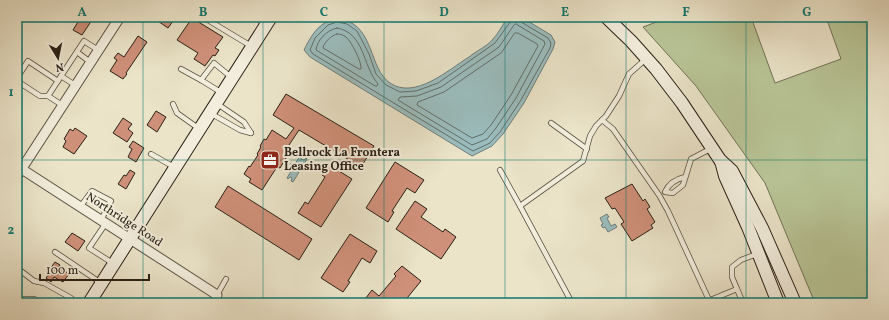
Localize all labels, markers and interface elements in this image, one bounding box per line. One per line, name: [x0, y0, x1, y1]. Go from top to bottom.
text: A: [77, 4, 87, 22]
text: B: [199, 4, 208, 22]
text: C: [320, 4, 328, 22]
text: D: [439, 4, 449, 22]
text: E: [561, 4, 569, 22]
text: F: [682, 4, 690, 22]
text: G: [802, 4, 812, 22]
north arrow: [38, 38, 78, 78]
text: N: [54, 58, 65, 74]
text: 1: [8, 84, 14, 102]
place label: Bellrock La Frontera Leasing Office: [284, 145, 400, 175]
office icon: Bellrock La Frontera Leasing Office: [259, 149, 281, 171]
street label: Northridge Road: [83, 189, 166, 251]
text: 2: [8, 222, 15, 240]
scale bar: [40, 256, 149, 282]
text: 100 m: [46, 263, 79, 279]

